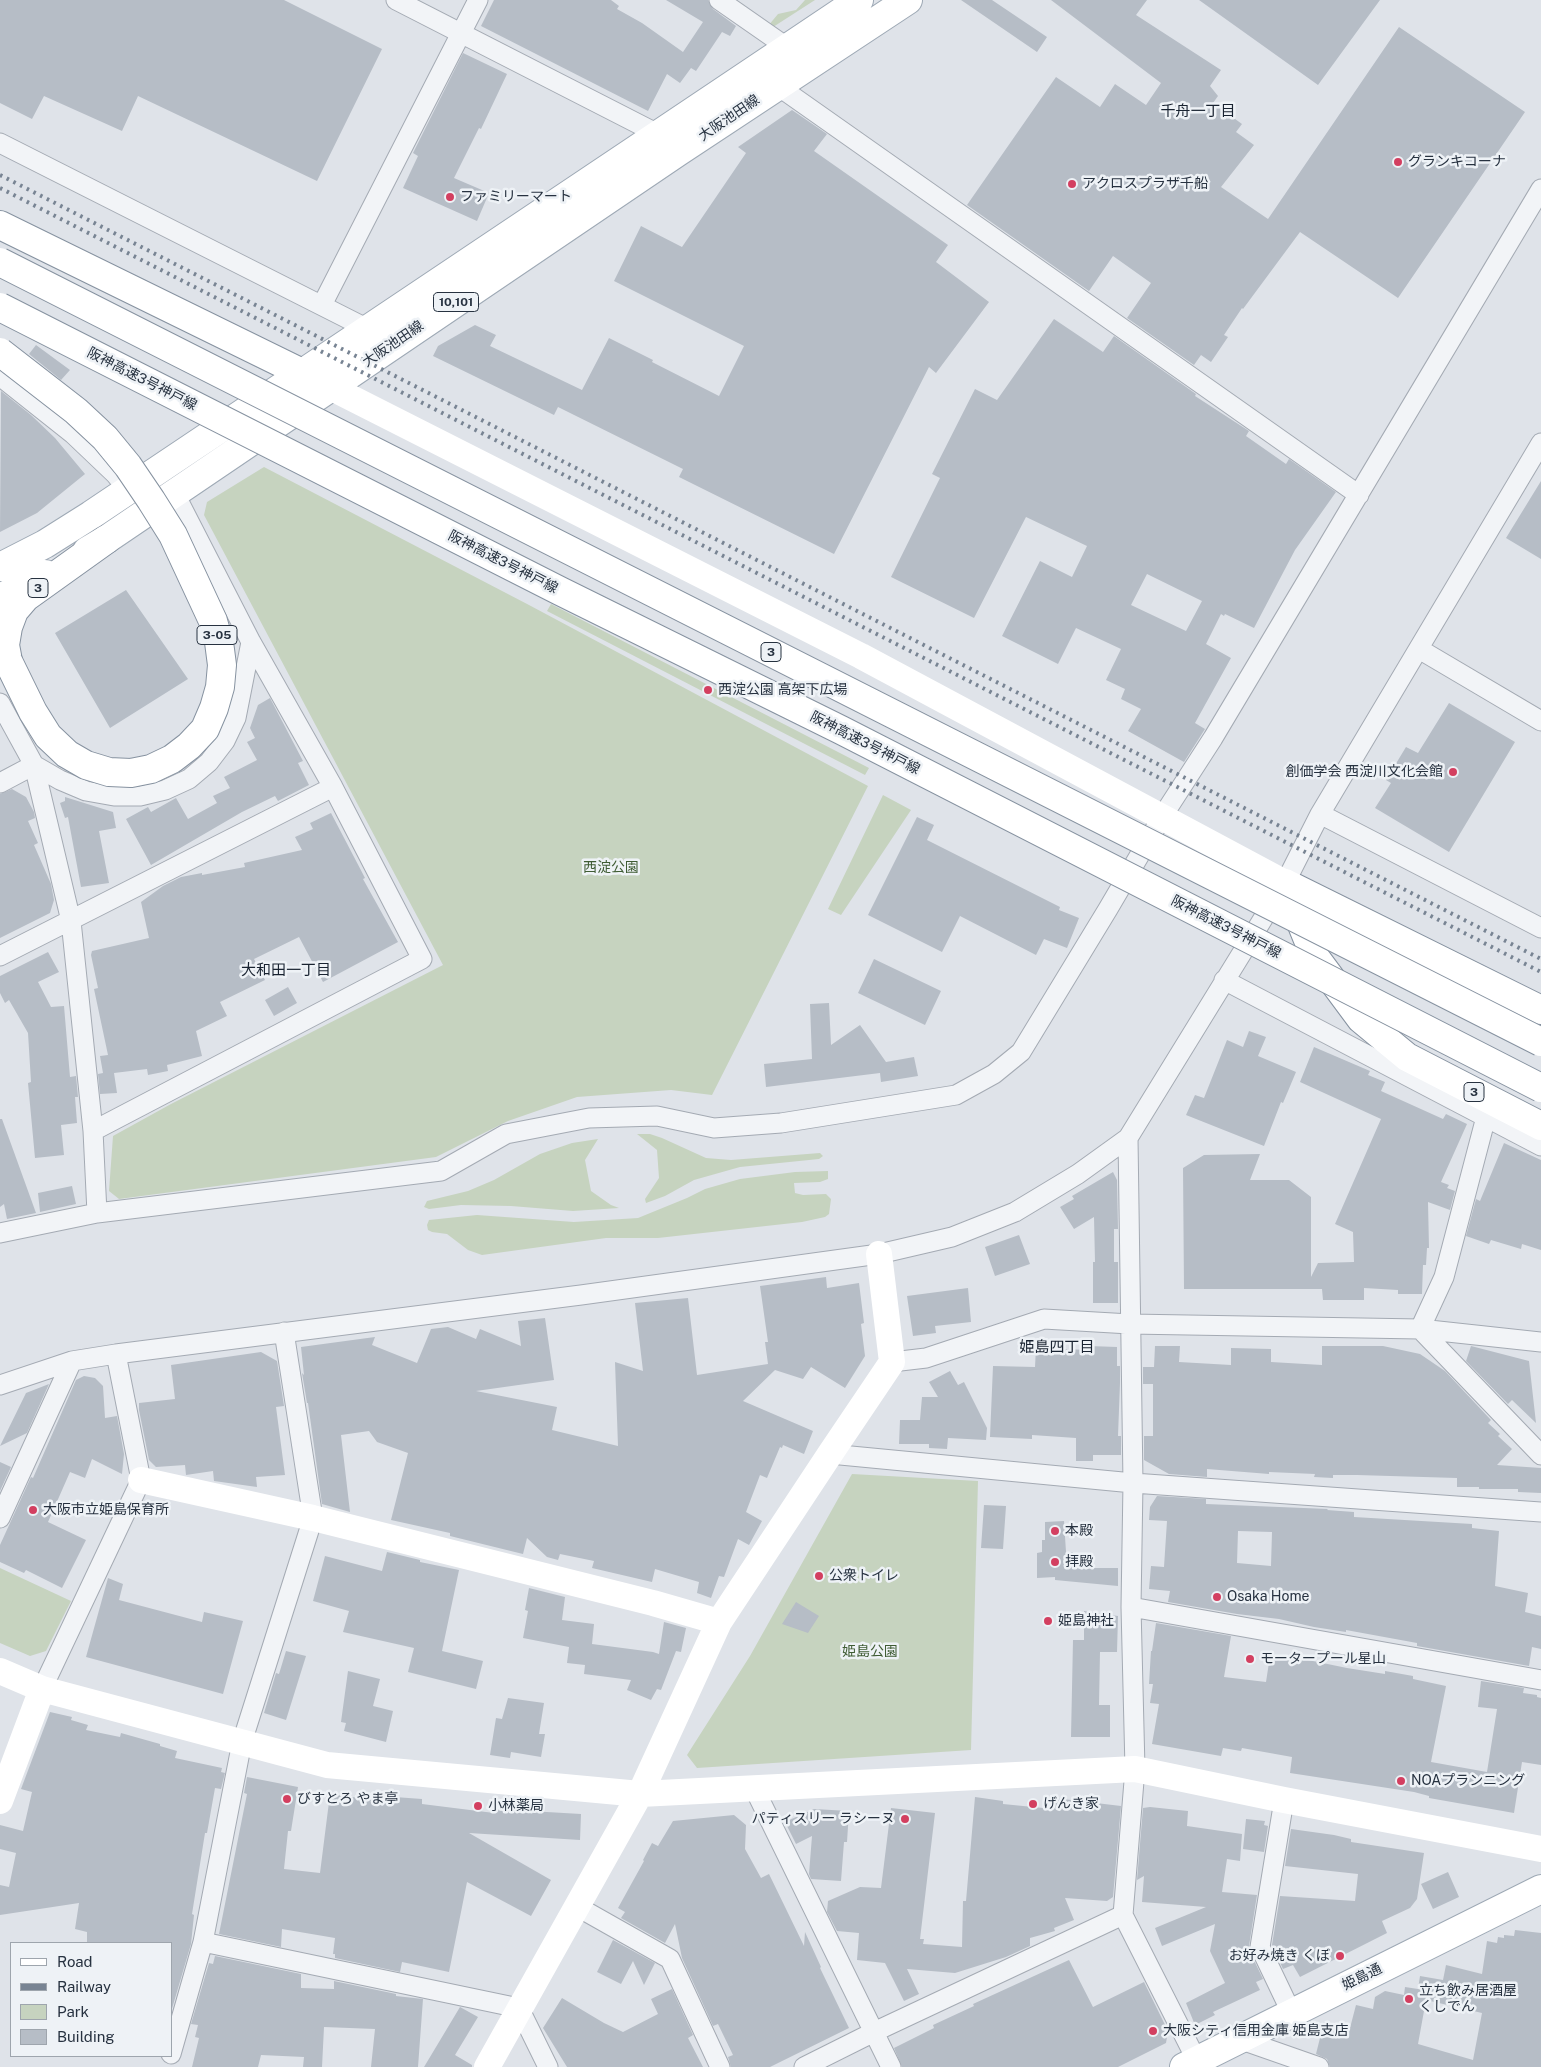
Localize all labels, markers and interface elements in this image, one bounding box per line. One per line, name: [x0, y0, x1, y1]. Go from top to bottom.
street label: 大阪池田線: [695, 91, 763, 145]
district label: 千舟一丁目: [1161, 102, 1235, 120]
place label: グランキコーナ: [1408, 154, 1506, 170]
marker: グランキコーナ: [1392, 156, 1404, 168]
place label: アクロスプラザ千船: [1082, 176, 1208, 192]
marker: アクロスプラザ千船: [1066, 178, 1078, 190]
place label: ファミリーマート: [460, 189, 572, 205]
marker: ファミリーマート: [444, 191, 456, 203]
road number: 10,101: [434, 292, 478, 312]
street label: 大阪池田線: [359, 317, 427, 371]
street label: 阪神高速3号神戸線: [84, 344, 200, 414]
street label: 阪神高速3号神戸線: [445, 527, 561, 597]
road number: 3: [28, 578, 48, 598]
road number: 3-05: [197, 626, 237, 644]
road number: 3: [761, 642, 781, 662]
place label: 西淀公園 高架下広場: [718, 682, 847, 698]
marker: 西淀公園 高架下広場: [702, 684, 714, 696]
street label: 阪神高速3号神戸線: [807, 708, 923, 778]
place label: 創価学会 西淀川文化会館: [1286, 764, 1443, 780]
marker: 創価学会 西淀川文化会館: [1447, 766, 1459, 778]
park label: 西淀公園: [583, 860, 639, 876]
street label: 阪神高速3号神戸線: [1168, 892, 1284, 962]
district label: 大和田一丁目: [241, 961, 331, 979]
road number: 3: [1464, 1082, 1484, 1102]
district label: 姫島四丁目: [1020, 1338, 1094, 1356]
place label: 大阪市立姫島保育所: [43, 1502, 169, 1518]
marker: 大阪市立姫島保育所: [27, 1504, 39, 1516]
place label: 本殿: [1065, 1523, 1093, 1539]
marker: 本殿: [1049, 1525, 1061, 1537]
place label: 拝殿: [1065, 1554, 1093, 1570]
marker: 拝殿: [1049, 1556, 1061, 1568]
place label: 公衆トイレ: [829, 1568, 899, 1584]
marker: 公衆トイレ: [813, 1570, 825, 1582]
place label: Osaka Home: [1227, 1589, 1309, 1605]
marker: Osaka Home: [1211, 1591, 1223, 1603]
place label: 姫島神社: [1058, 1613, 1114, 1629]
marker: 姫島神社: [1042, 1615, 1054, 1627]
park label: 姫島公園: [842, 1644, 898, 1660]
place label: モータープール星山: [1260, 1651, 1386, 1667]
marker: モータープール星山: [1244, 1653, 1256, 1665]
place label: NOAプランニング: [1411, 1773, 1525, 1789]
marker: NOAプランニング: [1395, 1775, 1407, 1787]
place label: びすとろ やま亭: [297, 1791, 398, 1807]
marker: びすとろ やま亭: [281, 1793, 293, 1805]
place label: げんき家: [1043, 1796, 1099, 1812]
place label: 小林薬局: [488, 1798, 544, 1814]
marker: げんき家: [1027, 1798, 1039, 1810]
marker: 小林薬局: [472, 1800, 484, 1812]
place label: パティスリー ラシーヌ: [752, 1811, 895, 1827]
marker: パティスリー ラシーヌ: [899, 1813, 911, 1825]
legend: [10, 1942, 172, 2057]
place label: お好み焼き くぼ: [1229, 1948, 1330, 1964]
marker: お好み焼き くぼ: [1334, 1950, 1346, 1962]
text: Road: [57, 1953, 93, 1970]
street label: 姫島通: [1339, 1960, 1385, 1994]
text: Railway: [57, 1978, 111, 1995]
place label: 立ち飲み居酒屋 くしでん: [1419, 1983, 1517, 2015]
marker: 立ち飲み居酒屋 くしでん: [1403, 1993, 1415, 2005]
text: Park: [57, 2003, 89, 2020]
place label: 大阪シティ信用金庫 姫島支店: [1163, 2023, 1348, 2039]
marker: 大阪シティ信用金庫 姫島支店: [1147, 2025, 1159, 2037]
text: Building: [57, 2028, 115, 2045]

